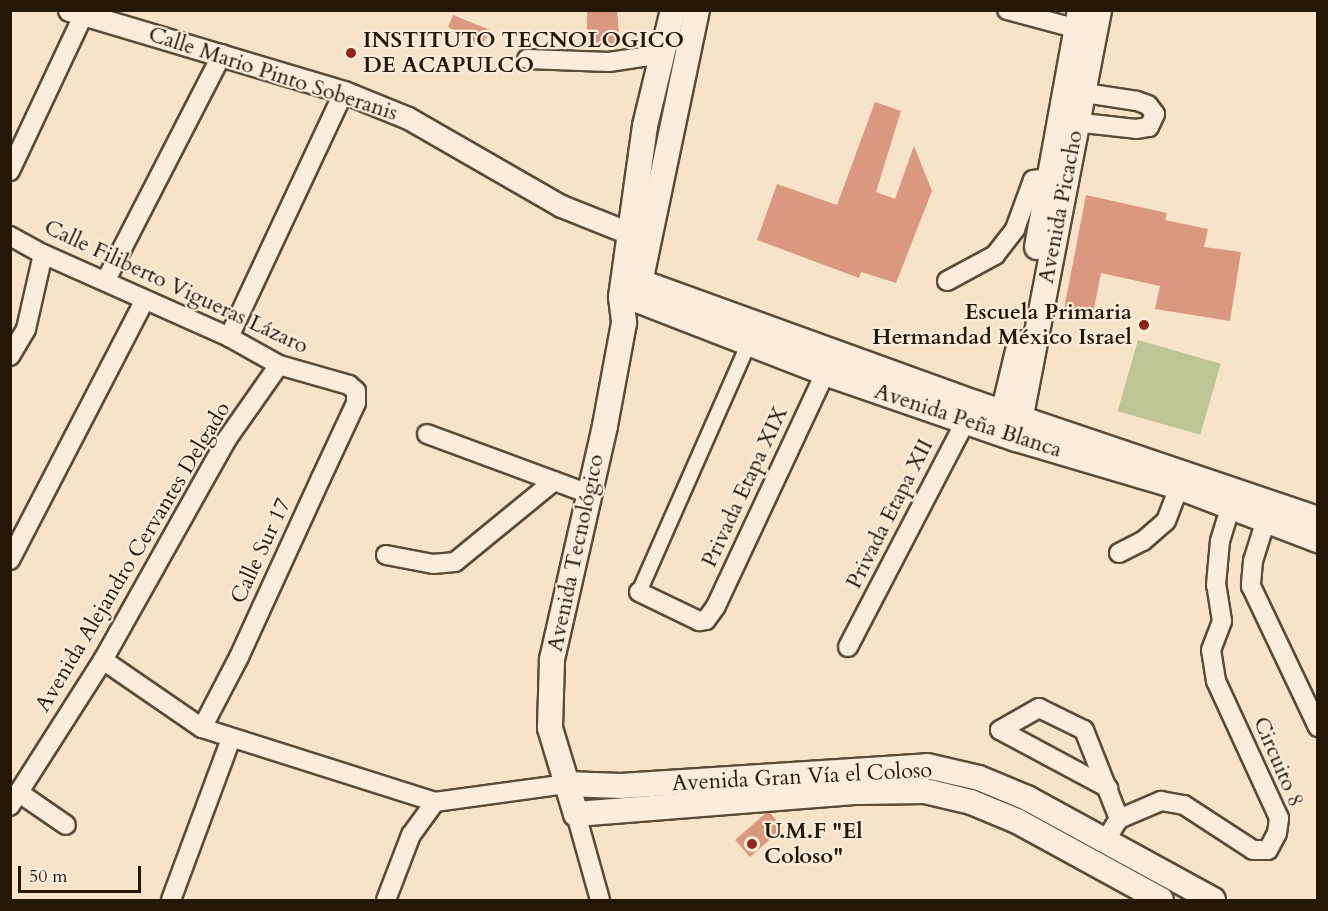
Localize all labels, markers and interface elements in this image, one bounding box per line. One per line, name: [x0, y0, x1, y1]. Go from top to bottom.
street label: Calle Mario Pinto Soberanis: [145, 21, 401, 127]
place label: INSTITUTO TECNOLOGICO DE ACAPULCO: [363, 27, 684, 78]
marker: INSTITUTO TECNOLOGICO DE ACAPULCO: [344, 46, 358, 60]
street label: Avenida Picacho: [1033, 128, 1089, 286]
street label: Calle Filiberto Vigueras Lázaro: [40, 214, 312, 360]
place label: Escuela Primaria Hermandad México Israel: [872, 299, 1132, 350]
marker: Escuela Primaria Hermandad México Israel: [1137, 318, 1151, 332]
street label: Avenida Peña Blanca: [871, 378, 1065, 464]
street label: Avenida Alejandro Cervantes Delgado: [30, 397, 236, 717]
street label: Privada Etapa XIX: [696, 402, 794, 572]
street label: Privada Etapa XII: [841, 435, 939, 593]
street label: Avenida Tecnológico: [542, 452, 610, 654]
street label: Calle Sur 17: [225, 494, 297, 608]
street label: Circuito 8: [1247, 713, 1309, 811]
street label: Avenida Gran Vía el Coloso: [671, 757, 933, 797]
place label: U.M.F "El Coloso": [764, 818, 863, 870]
marker: U.M.F "El Coloso": [745, 837, 759, 851]
scale bar: [21, 854, 144, 892]
text: 50 m: [29, 864, 68, 889]

